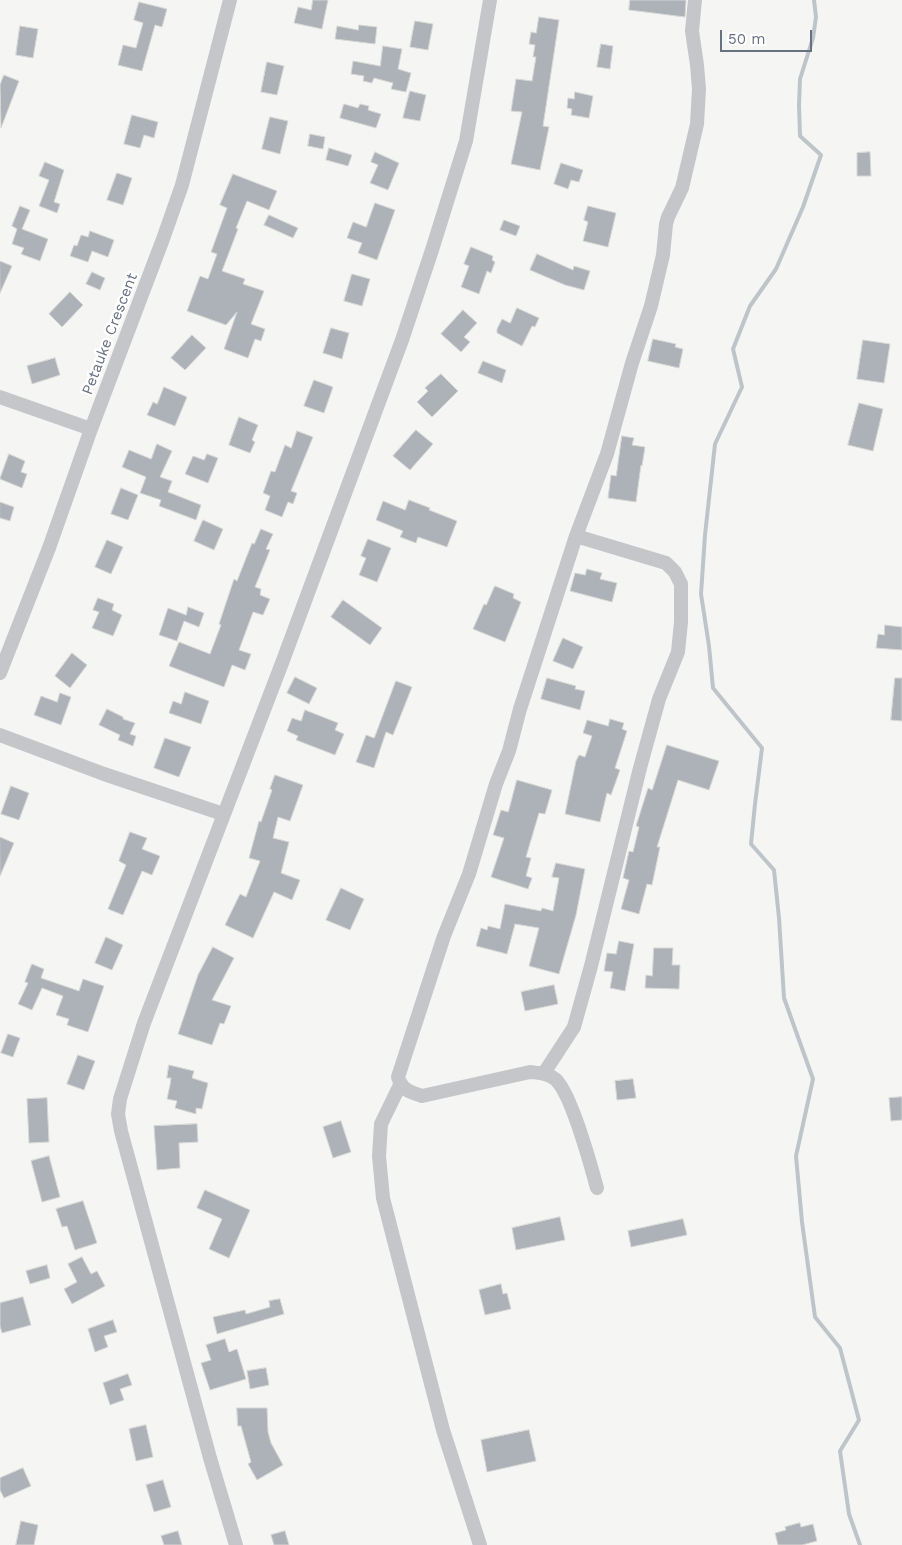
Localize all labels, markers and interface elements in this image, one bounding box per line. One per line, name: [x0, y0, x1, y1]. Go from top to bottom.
scale bar: [722, 20, 814, 52]
text: 50 m: [728, 30, 765, 48]
street label: Petauke Crescent: [79, 271, 141, 397]

